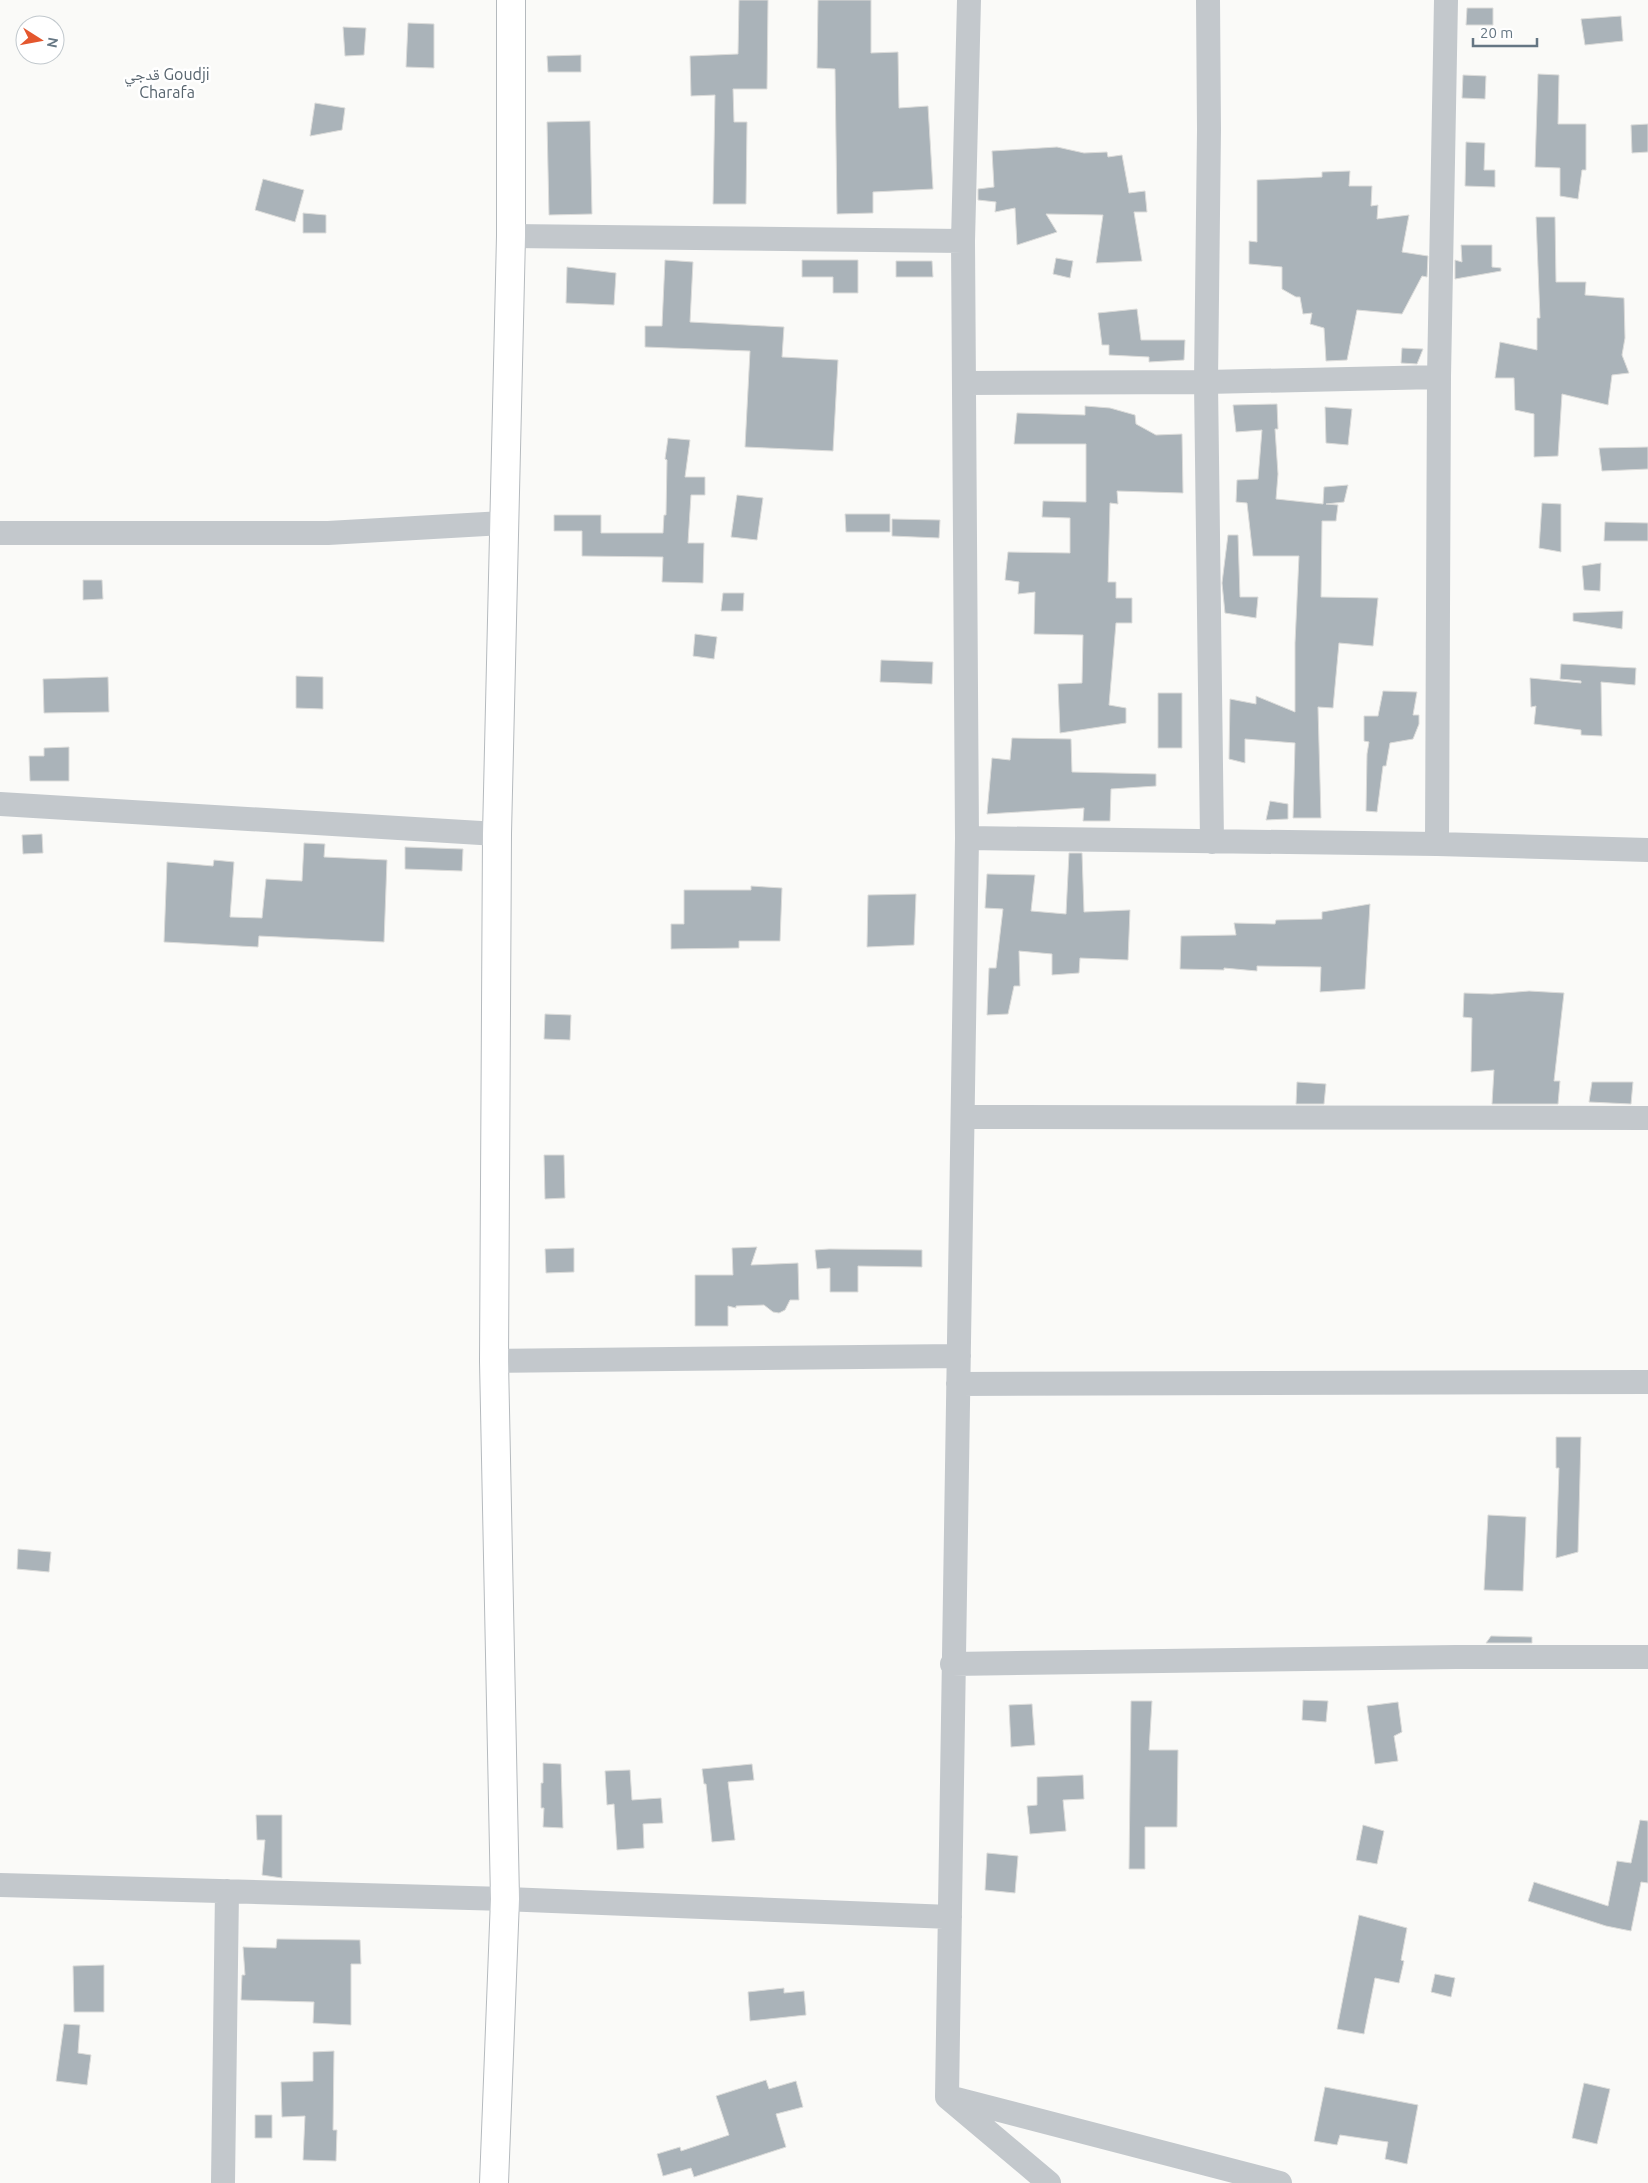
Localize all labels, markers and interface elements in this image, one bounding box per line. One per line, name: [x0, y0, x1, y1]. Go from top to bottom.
north arrow: [15, 15, 65, 65]
scale bar: [1473, 15, 1537, 47]
text: 20 m: [1480, 24, 1513, 41]
text: N: [44, 36, 62, 49]
district label: قدجي Goudji Charafa: [124, 65, 210, 101]

